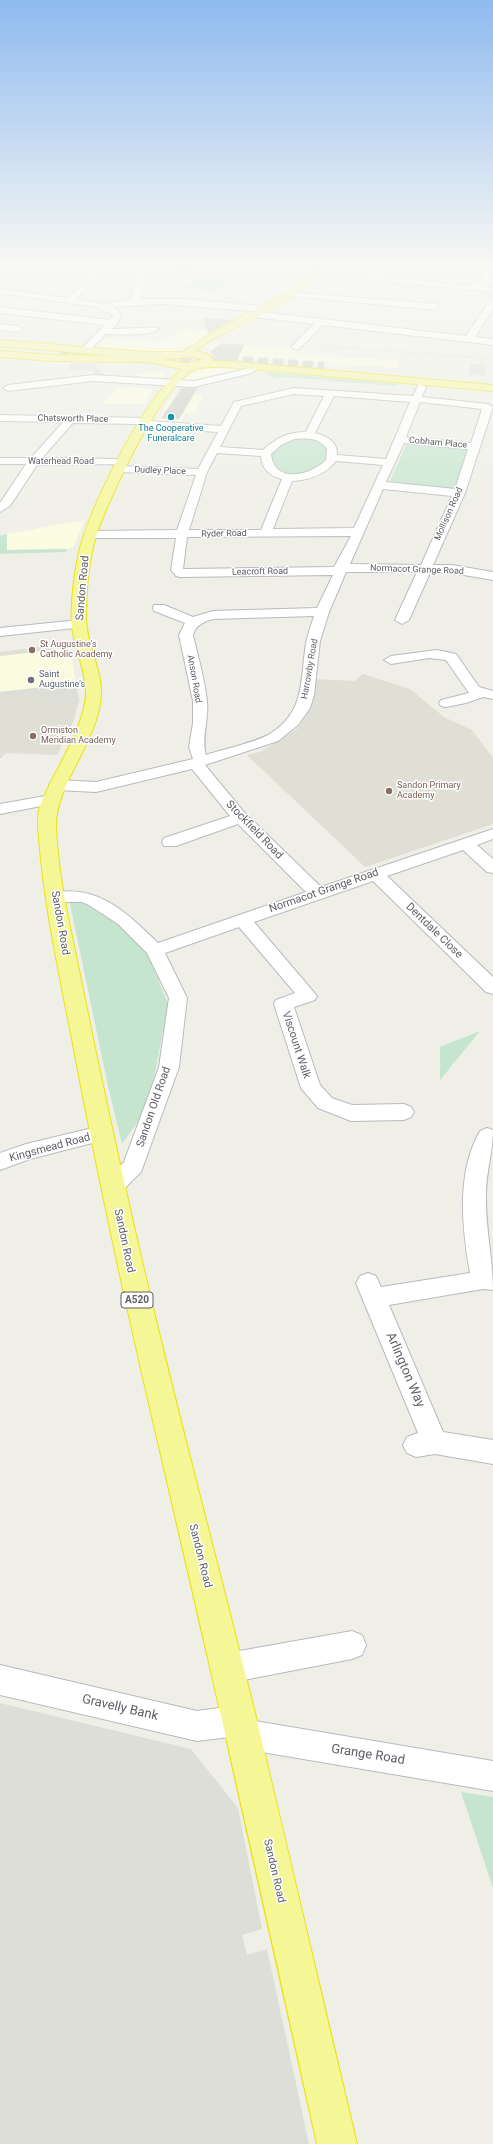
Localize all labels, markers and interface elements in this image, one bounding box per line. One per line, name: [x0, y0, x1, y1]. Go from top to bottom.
marker: The Cooperative Funeralcare: [166, 412, 176, 422]
street label: Chatsworth Place: [37, 413, 109, 425]
place label: The Cooperative Funeralcare: [138, 424, 204, 445]
street label: Cobham Place: [409, 435, 467, 451]
street label: Waterhead Road: [28, 457, 94, 467]
street label: Dudley Place: [134, 465, 186, 477]
street label: Mollison Road: [432, 486, 466, 542]
street label: Ryder Road: [201, 528, 247, 540]
street label: Sandon Road: [74, 555, 92, 621]
street label: Normacot Grange Road: [370, 563, 464, 577]
street label: Leacroft Road: [232, 566, 288, 578]
street label: Harrowby Road: [299, 638, 321, 700]
place label: St Augustine's Catholic Academy: [40, 640, 113, 661]
marker: St Augustine's Catholic Academy: [27, 645, 37, 655]
street label: Anson Road: [184, 654, 204, 704]
place label: Saint Augustine's: [39, 670, 85, 691]
marker: Saint Augustine's: [26, 675, 36, 685]
place label: Ormiston Meridian Academy: [41, 726, 116, 747]
marker: Ormiston Meridian Academy: [28, 731, 38, 741]
place label: Sandon Primary Academy: [397, 781, 461, 802]
marker: Sandon Primary Academy: [384, 786, 394, 796]
street label: Stockfield Road: [223, 798, 285, 862]
street label: Normacot Grange Road: [268, 866, 380, 916]
street label: Sandon Road: [48, 890, 72, 956]
street label: Dentdale Close: [403, 901, 465, 961]
street label: Viscount Walk: [279, 1010, 313, 1080]
street label: Sandon Old Road: [134, 1065, 174, 1149]
street label: Kingsmead Road: [8, 1131, 92, 1165]
street label: Sandon Road: [111, 1208, 137, 1274]
road number: A520: [121, 1292, 153, 1308]
street label: Arlington Way: [382, 1330, 428, 1410]
street label: Sandon Road: [186, 1523, 214, 1589]
street label: Gravelly Bank: [80, 1692, 160, 1724]
street label: Grange Road: [330, 1741, 406, 1769]
street label: Sandon Road: [260, 1838, 288, 1904]

